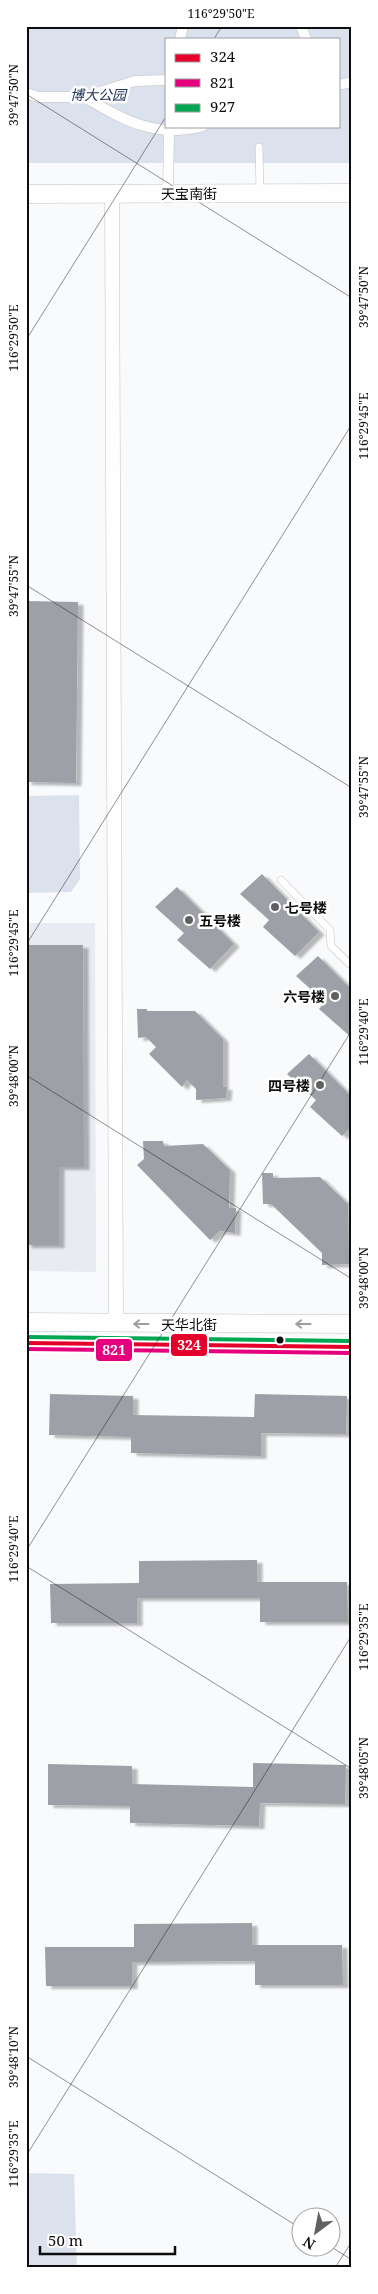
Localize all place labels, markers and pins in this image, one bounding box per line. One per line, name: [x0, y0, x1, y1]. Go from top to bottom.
place label: 七号楼: [285, 898, 327, 917]
marker: 七号楼: [269, 901, 281, 913]
place label: 五号楼: [199, 911, 241, 930]
marker: 五号楼: [183, 914, 195, 926]
place label: 六号楼: [283, 987, 325, 1006]
marker: 六号楼: [329, 990, 341, 1002]
place label: 四号楼: [268, 1076, 310, 1095]
marker: 四号楼: [314, 1079, 326, 1091]
unlabelled marker: [275, 1335, 285, 1345]

